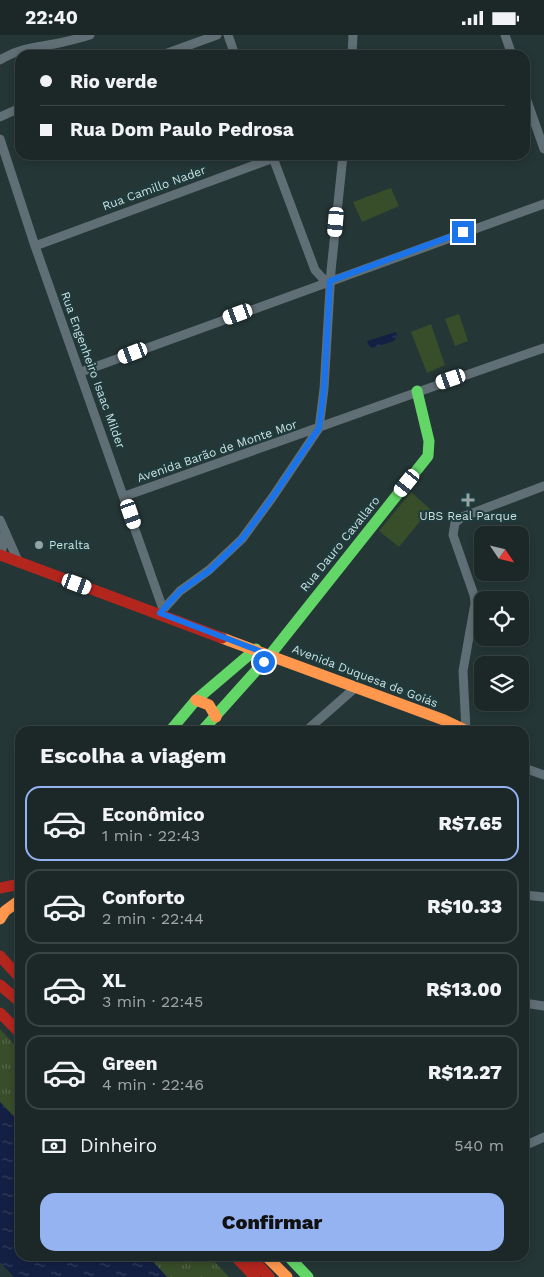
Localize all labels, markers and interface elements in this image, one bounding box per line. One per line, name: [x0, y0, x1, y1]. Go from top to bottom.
text: 22:40: [25, 6, 78, 29]
text: Rio verde: [70, 70, 157, 93]
text: Rua Dom Paulo Pedrosa: [70, 118, 294, 141]
street label: Rua Camillo Nader: [100, 163, 208, 213]
car: [327, 206, 344, 238]
route end: [452, 221, 474, 243]
street label: Rua Engenheiro Isaac Milder: [58, 290, 128, 450]
car: [221, 302, 254, 326]
car: [116, 341, 149, 365]
car: [434, 367, 467, 391]
street label: Avenida Barão de Monte Mor: [135, 417, 299, 485]
car: [391, 467, 422, 499]
marker: UBS Real Parque: [461, 493, 475, 507]
street label: Rua Dauro Cavallaro: [297, 494, 383, 594]
car: [119, 497, 142, 531]
place label: UBS Real Parque: [419, 509, 517, 523]
north arrow: [474, 526, 529, 581]
map controls: [474, 526, 529, 711]
place label: Peralta: [49, 538, 90, 552]
marker: Peralta: [33, 539, 45, 551]
car: [60, 572, 93, 596]
button: locate: [474, 591, 529, 646]
street label: Avenida Duquesa de Goiás: [290, 642, 440, 710]
route start: [253, 651, 275, 673]
button: layers: [474, 656, 529, 711]
text: Escolha a viagem: [40, 743, 227, 768]
icon: car: [42, 801, 87, 846]
text: Econômico: [102, 803, 205, 826]
text: R$7.65: [439, 812, 502, 835]
text: 1 min · 22:43: [102, 826, 200, 845]
icon: car: [42, 884, 87, 929]
text: Conforto: [102, 886, 185, 909]
text: R$10.33: [427, 895, 502, 918]
text: 2 min · 22:44: [102, 909, 204, 928]
icon: car: [42, 967, 87, 1012]
text: XL: [102, 969, 126, 992]
text: R$13.00: [426, 978, 502, 1001]
text: 3 min · 22:45: [102, 992, 203, 1011]
icon: car: [42, 1050, 87, 1095]
text: Green: [102, 1052, 158, 1075]
text: R$12.27: [428, 1061, 502, 1084]
text: 4 min · 22:46: [102, 1075, 204, 1094]
icon: cash: [40, 1132, 68, 1160]
text: Dinheiro: [80, 1134, 157, 1157]
text: 540 m: [454, 1136, 504, 1155]
button: Confirmar: [40, 1193, 504, 1251]

